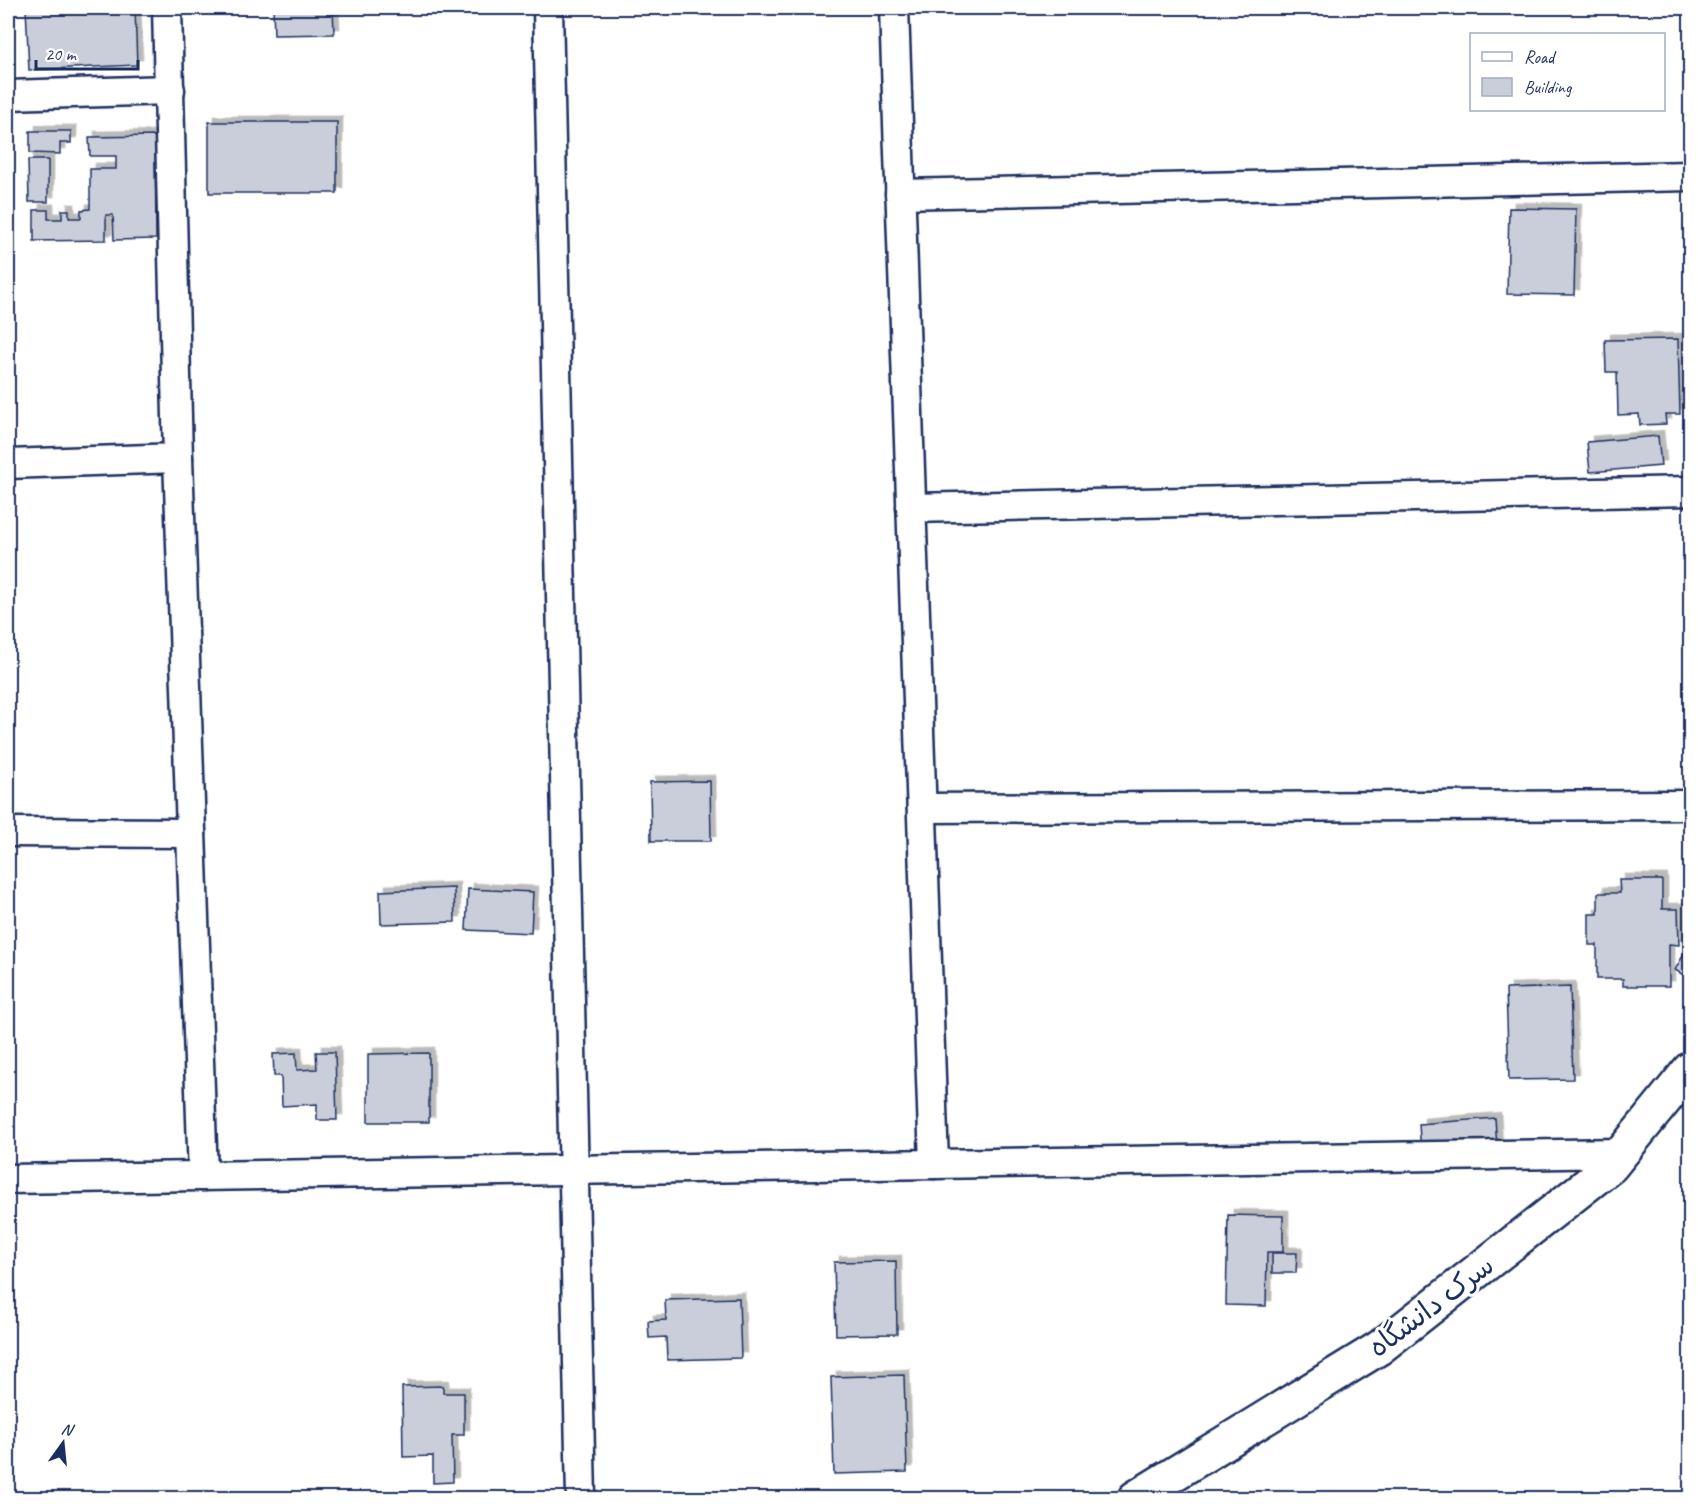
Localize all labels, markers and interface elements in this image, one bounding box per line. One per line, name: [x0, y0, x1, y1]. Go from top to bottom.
scale bar: [36, 33, 138, 71]
legend: [1470, 33, 1665, 111]
text: 20 m: [45, 43, 78, 65]
text: Road: [1524, 46, 1557, 68]
text: Building: [1524, 76, 1573, 98]
street label: سرک دانشگاه: [1361, 1247, 1501, 1365]
north arrow: [33, 1413, 93, 1473]
text: N: [59, 1419, 77, 1441]

